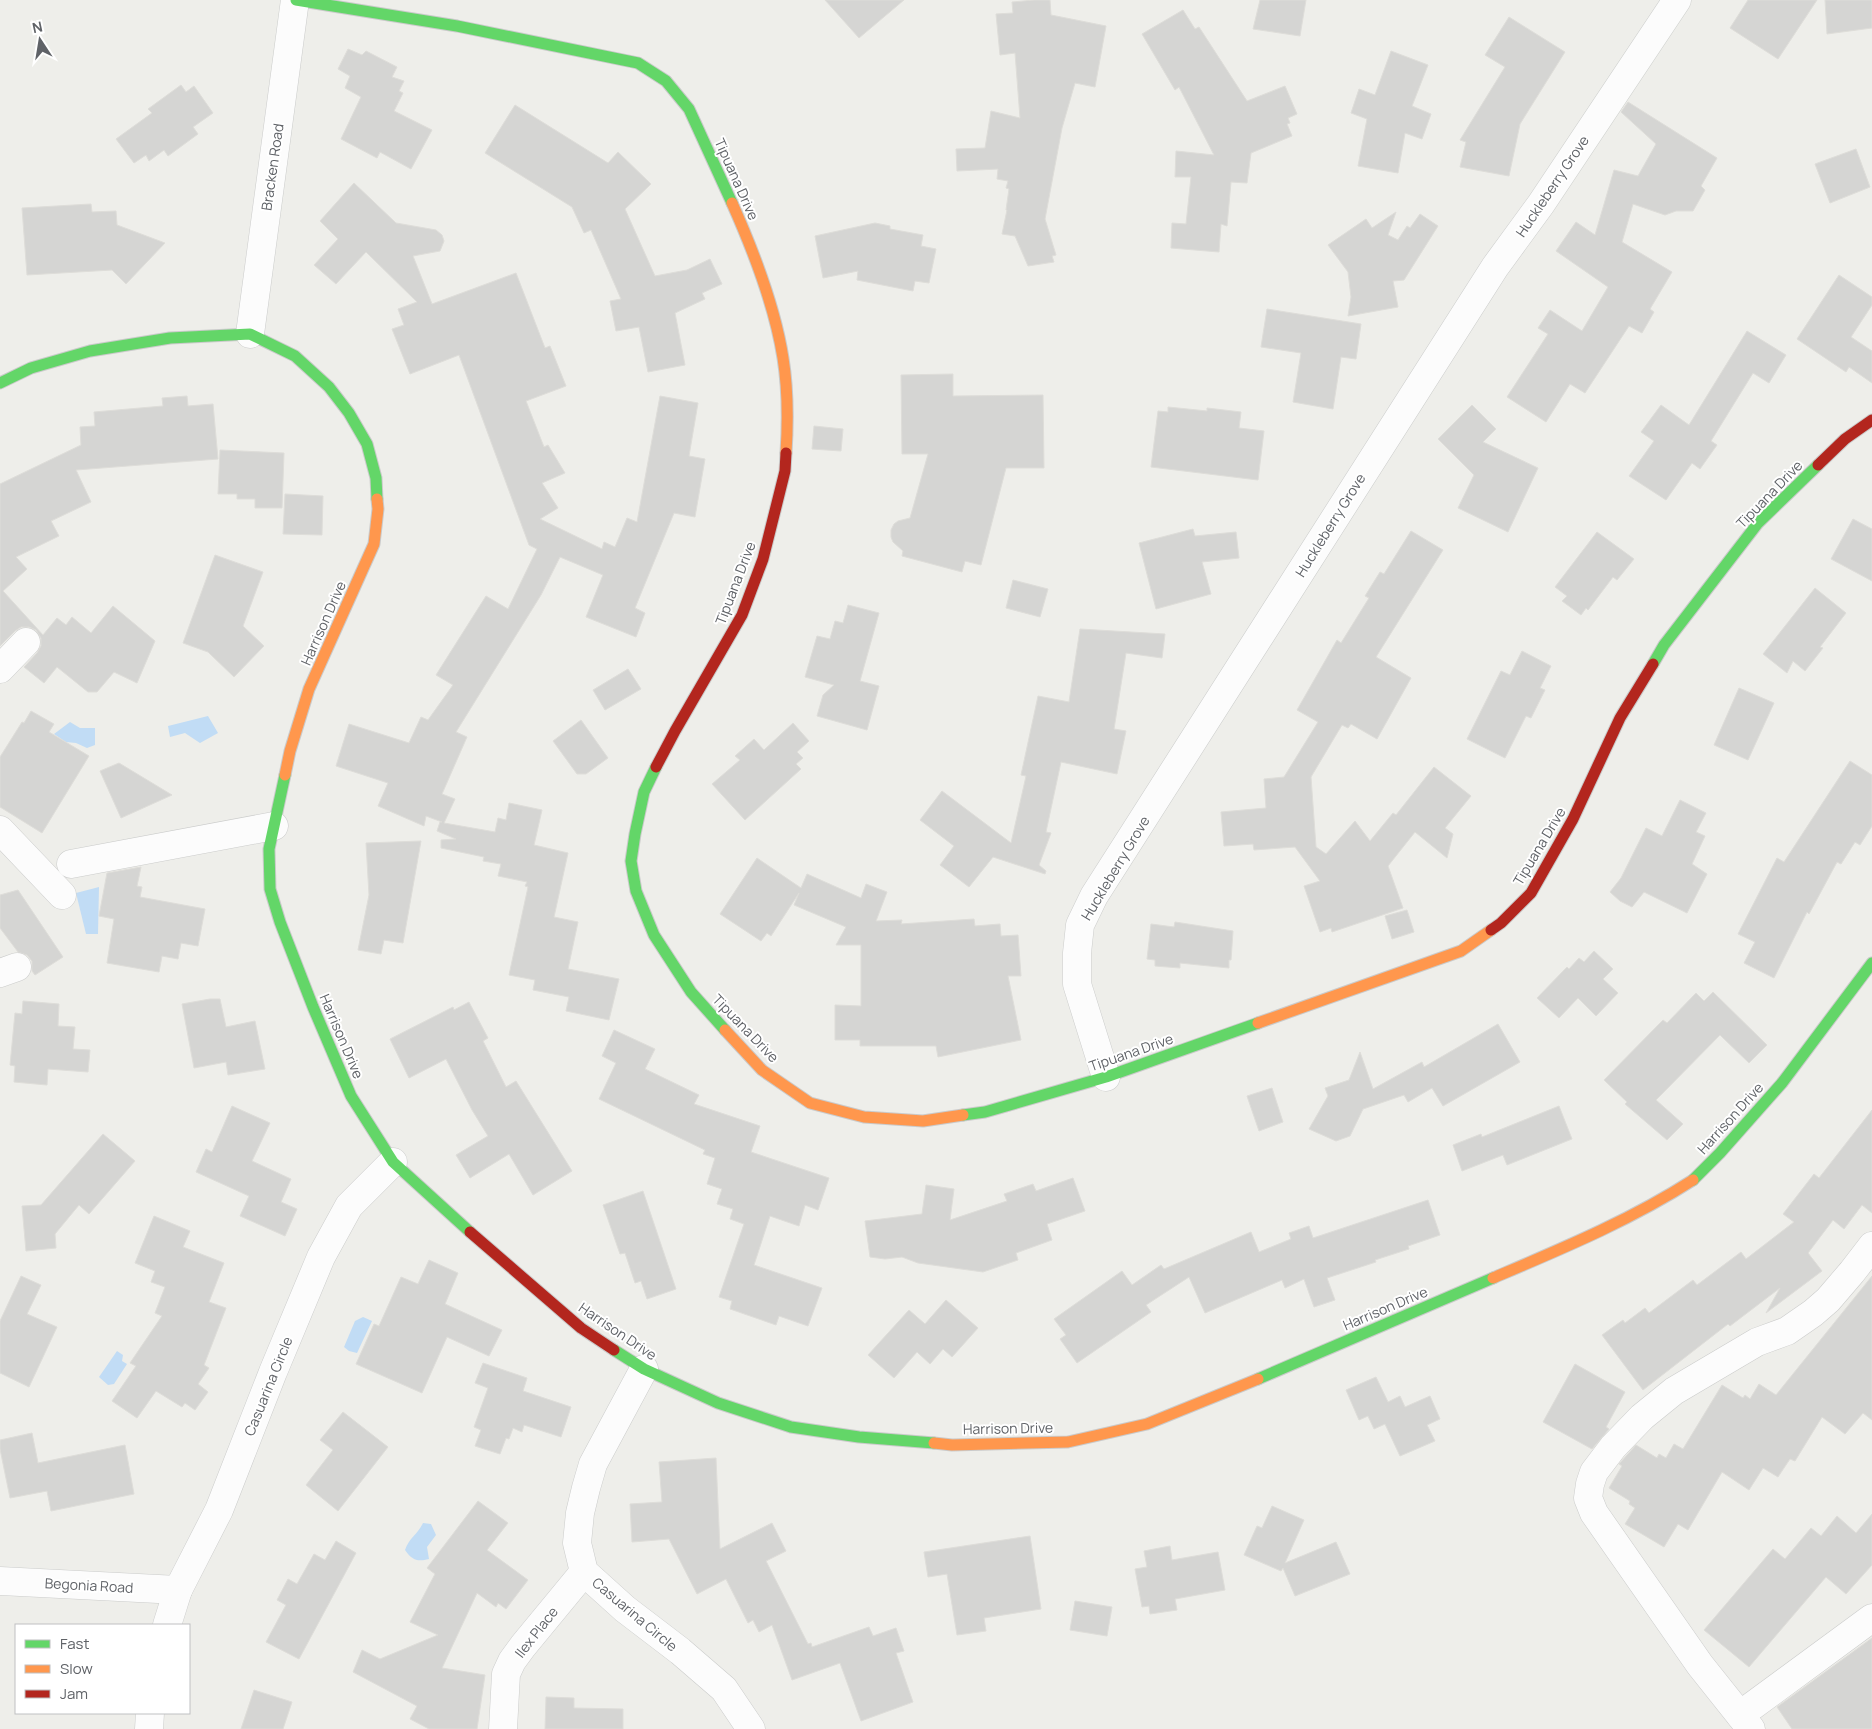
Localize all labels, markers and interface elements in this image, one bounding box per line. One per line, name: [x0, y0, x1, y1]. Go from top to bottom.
north arrow: [15, 15, 65, 65]
text: N: [30, 16, 44, 37]
street label: Bracken Road: [256, 122, 288, 212]
street label: Huckleberry Grove: [1511, 132, 1593, 240]
street label: Tipuana Drive: [710, 135, 764, 223]
street label: Tipuana Drive: [1732, 456, 1806, 532]
street label: Huckleberry Grove: [1291, 470, 1369, 580]
street label: Tipuana Drive: [710, 539, 760, 627]
street label: Harrison Drive: [296, 578, 350, 668]
street label: Tipuana Drive: [1508, 804, 1570, 888]
street label: Huckleberry Grove: [1076, 812, 1154, 924]
street label: Tipuana Drive: [709, 990, 783, 1066]
street label: Harrison Drive: [316, 991, 368, 1081]
street label: Tipuana Drive: [1086, 1029, 1176, 1075]
street label: Harrison Drive: [1693, 1078, 1767, 1158]
street label: Harrison Drive: [1340, 1282, 1430, 1334]
street label: Harrison Drive: [575, 1298, 661, 1364]
street label: Casuarina Circle: [239, 1333, 297, 1439]
street label: Harrison Drive: [963, 1418, 1053, 1438]
street label: Begonia Road: [44, 1573, 134, 1597]
street label: Casuarina Circle: [588, 1573, 682, 1655]
street label: Ilex Place: [510, 1603, 562, 1661]
legend: [15, 1624, 190, 1714]
text: Fast: [60, 1633, 89, 1654]
text: Slow: [60, 1658, 93, 1679]
text: Jam: [60, 1683, 88, 1704]

